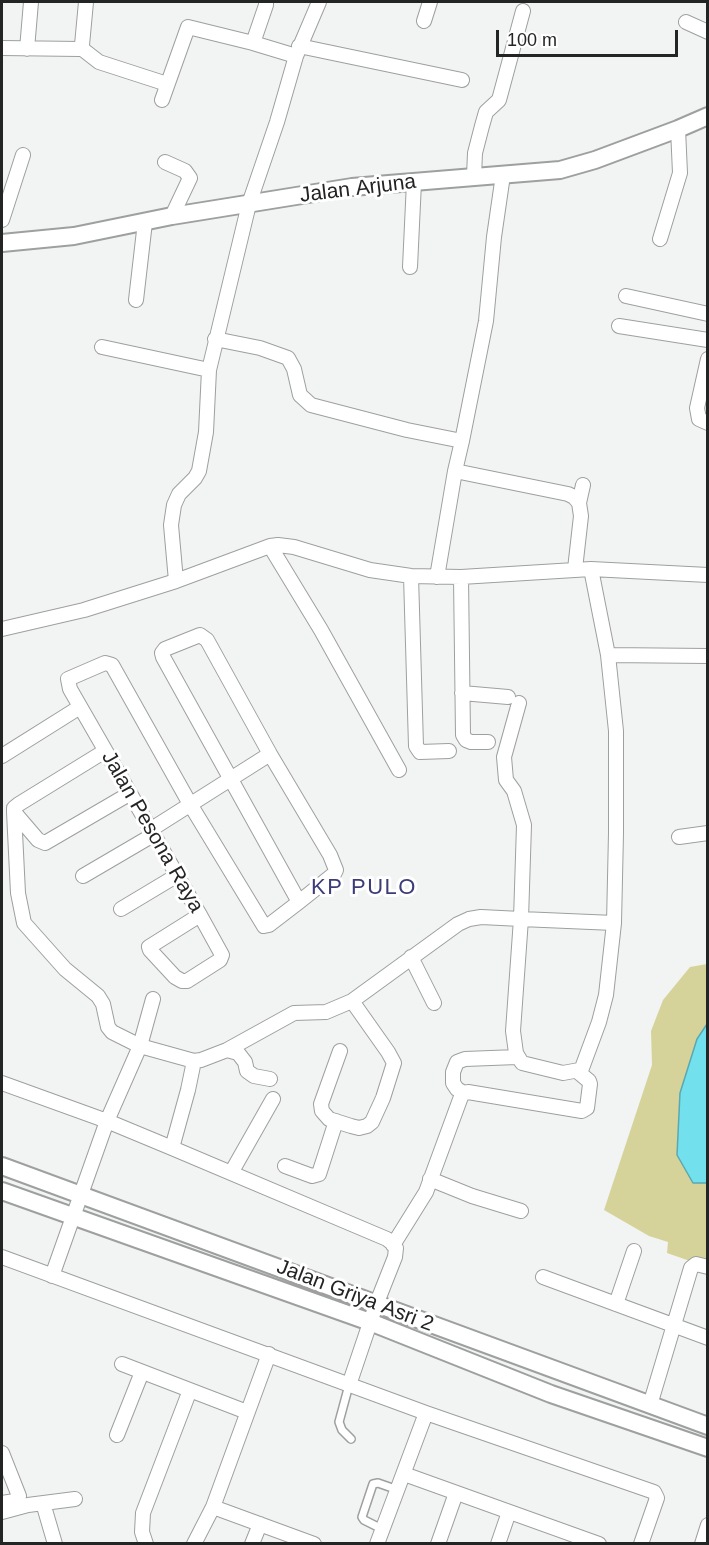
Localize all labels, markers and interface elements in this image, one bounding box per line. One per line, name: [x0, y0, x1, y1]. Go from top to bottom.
scale bar: [499, 18, 680, 56]
text: 100 m: [507, 30, 557, 50]
street label: Jalan Arjuna: [299, 169, 417, 209]
street label: Jalan Pesona Raya: [96, 747, 208, 917]
district label: KP PULO: [311, 875, 417, 901]
street label: Jalan Griya Asri 2: [273, 1255, 437, 1337]

